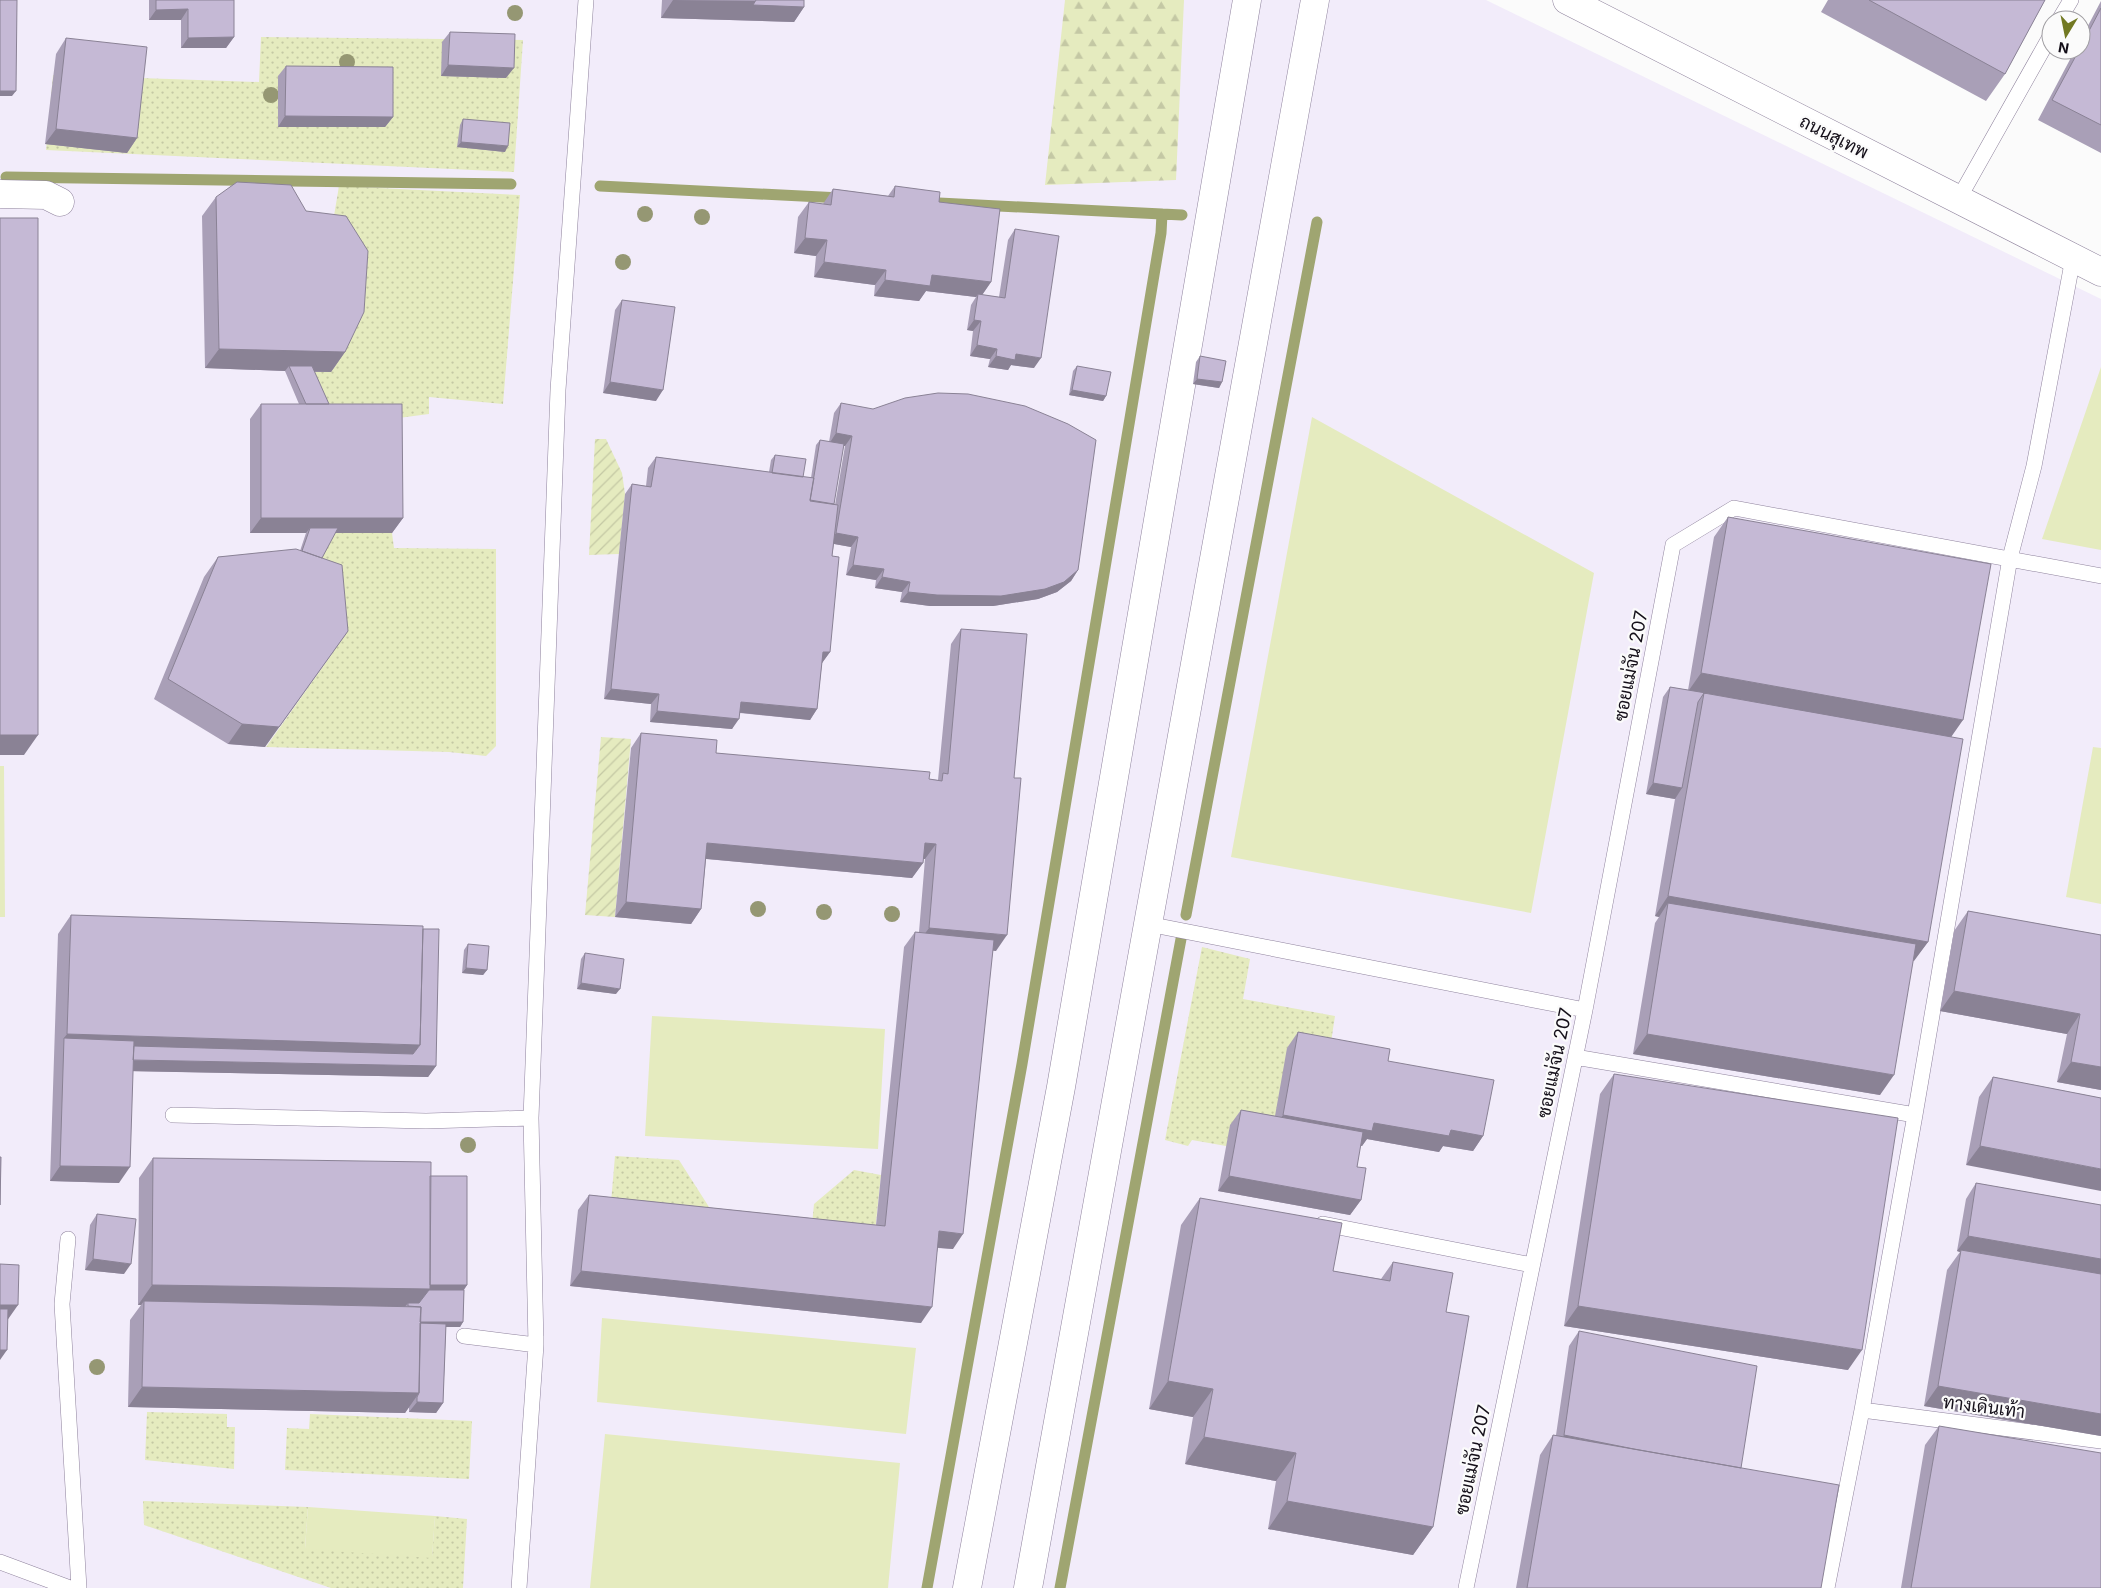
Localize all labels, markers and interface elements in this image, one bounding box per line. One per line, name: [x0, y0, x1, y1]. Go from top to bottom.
north arrow: [2041, 10, 2091, 60]
text: N: [2057, 39, 2070, 58]
street label: ถนนสุเทพ: [1795, 110, 1872, 165]
street label: ซอยแม่จัน 207: [1609, 609, 1652, 723]
street label: ซอยแม่จัน 207: [1532, 1006, 1576, 1120]
street label: ทางเดินเท้า: [1942, 1390, 2026, 1422]
street label: ซอยแม่จัน 207: [1450, 1403, 1494, 1517]

